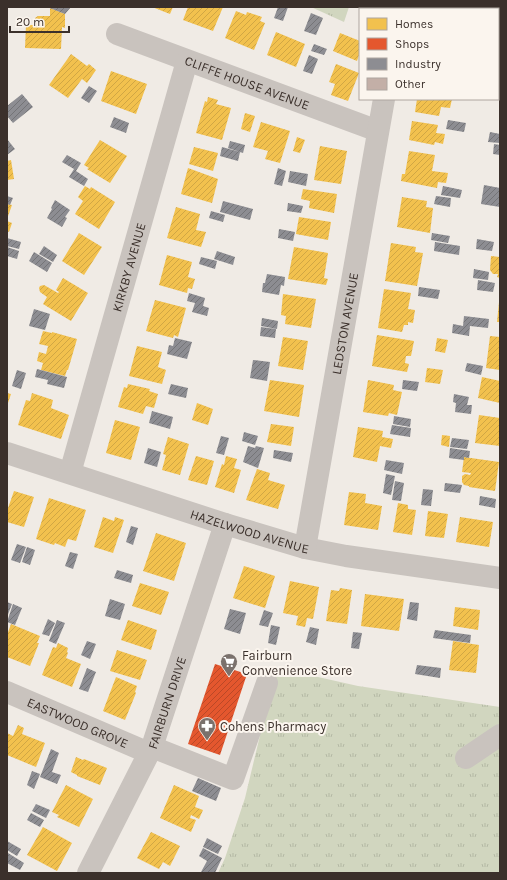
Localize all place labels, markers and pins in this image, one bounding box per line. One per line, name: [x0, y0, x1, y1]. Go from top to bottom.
place label: Fairburn Convenience Store: [242, 648, 352, 678]
supermarket icon: Fairburn Convenience Store: [219, 652, 239, 677]
pharmacy icon: Cohens Pharmacy: [197, 716, 217, 741]
place label: Cohens Pharmacy: [220, 719, 326, 734]

